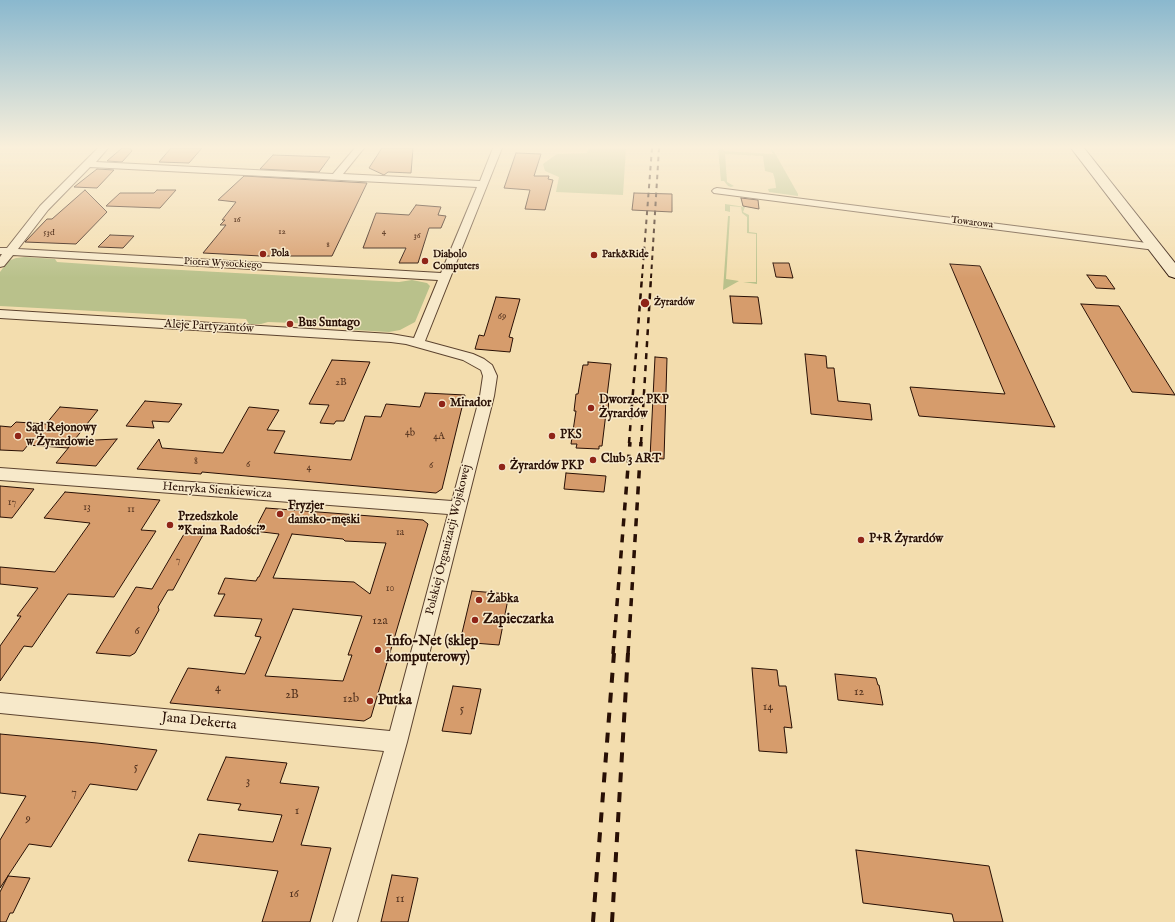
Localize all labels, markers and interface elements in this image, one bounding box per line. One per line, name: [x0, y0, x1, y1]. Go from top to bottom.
street label: Towarowa: [950, 214, 994, 232]
house number: 16: [233, 215, 241, 225]
house number: 12: [278, 227, 286, 237]
house number: 4: [382, 227, 386, 237]
house number: 53d: [43, 228, 55, 238]
house number: 36: [413, 231, 421, 241]
house number: 8: [326, 240, 330, 250]
place label: Pola: [271, 248, 289, 260]
marker: Pola: [258, 249, 268, 259]
place label: Diabolo Computers: [433, 249, 479, 272]
place label: Park&Ride: [602, 249, 649, 261]
marker: Park&Ride: [589, 250, 599, 260]
street label: Piotra Wysockiego: [184, 256, 262, 272]
marker: Diabolo Computers: [420, 256, 430, 266]
marker: Żyrardów: [639, 297, 651, 309]
place label: Żyrardów: [654, 297, 695, 309]
house number: 69: [498, 311, 506, 323]
street label: Aleje Partyzantów: [164, 317, 254, 337]
place label: Bus Suntago: [298, 317, 360, 331]
marker: Bus Suntago: [285, 319, 295, 329]
house number: 2B: [335, 377, 347, 389]
place label: Dworzec PKP Żyrardów: [599, 394, 669, 422]
place label: Mirador: [450, 397, 491, 411]
marker: Mirador: [437, 399, 447, 409]
marker: Dworzec PKP Żyrardów: [586, 403, 596, 413]
place label: Sąd Rejonowy w Żyrardowie: [26, 422, 97, 450]
house number: 4b: [405, 427, 415, 439]
place label: PKS: [560, 429, 582, 443]
marker: Sąd Rejonowy w Żyrardowie: [13, 431, 23, 441]
house number: 4A: [433, 431, 445, 443]
marker: PKS: [547, 431, 557, 441]
place label: Club 3 ART: [601, 453, 661, 467]
marker: Club 3 ART: [588, 455, 598, 465]
house number: 8: [194, 456, 198, 468]
house number: 6: [246, 459, 250, 471]
house number: 6: [429, 460, 433, 472]
place label: Żyrardów PKP: [510, 460, 584, 474]
house number: 4: [307, 462, 311, 474]
marker: Żyrardów PKP: [497, 462, 507, 472]
street label: Polskiej Organizacji Wojskowej: [423, 463, 475, 617]
street label: Henryka Sienkiewicza: [162, 480, 272, 502]
house number: 17: [8, 497, 16, 509]
place label: Fryzjer damsko-męski: [288, 500, 360, 528]
house number: 13: [83, 502, 91, 514]
house number: 11: [127, 504, 135, 516]
marker: Fryzjer damsko-męski: [275, 509, 285, 519]
place label: Przedszkole "Kraina Radości": [178, 511, 265, 539]
marker: Przedszkole "Kraina Radości": [165, 520, 175, 530]
house number: 1a: [396, 527, 404, 539]
place label: P+R Żyrardów: [869, 533, 943, 547]
marker: P+R Żyrardów: [856, 535, 866, 545]
house number: 7: [176, 555, 180, 567]
house number: 10: [386, 583, 394, 595]
place label: Żabka: [487, 593, 519, 607]
marker: Żabka: [474, 595, 484, 605]
place label: Zapieczarka: [483, 612, 554, 628]
house number: 12a: [372, 615, 388, 629]
marker: Zapieczarka: [470, 615, 480, 625]
house number: 6: [134, 625, 140, 639]
place label: Info-Net (sklep komputerowy): [386, 634, 478, 666]
marker: Info-Net (sklep komputerowy): [373, 645, 383, 655]
house number: 4: [215, 682, 221, 696]
house number: 12: [854, 686, 864, 700]
house number: 2B: [285, 689, 299, 703]
house number: 12b: [343, 693, 359, 707]
place label: Putka: [378, 693, 412, 709]
marker: Putka: [365, 696, 375, 706]
house number: 14: [763, 701, 773, 715]
house number: 5: [460, 703, 464, 717]
street label: Jana Dekerta: [161, 710, 237, 734]
house number: 5: [134, 761, 138, 775]
house number: 3: [246, 775, 250, 789]
house number: 7: [71, 787, 77, 801]
house number: 1: [295, 805, 299, 819]
house number: 9: [25, 813, 31, 827]
house number: 16: [289, 888, 299, 902]
house number: 11: [396, 893, 404, 907]

